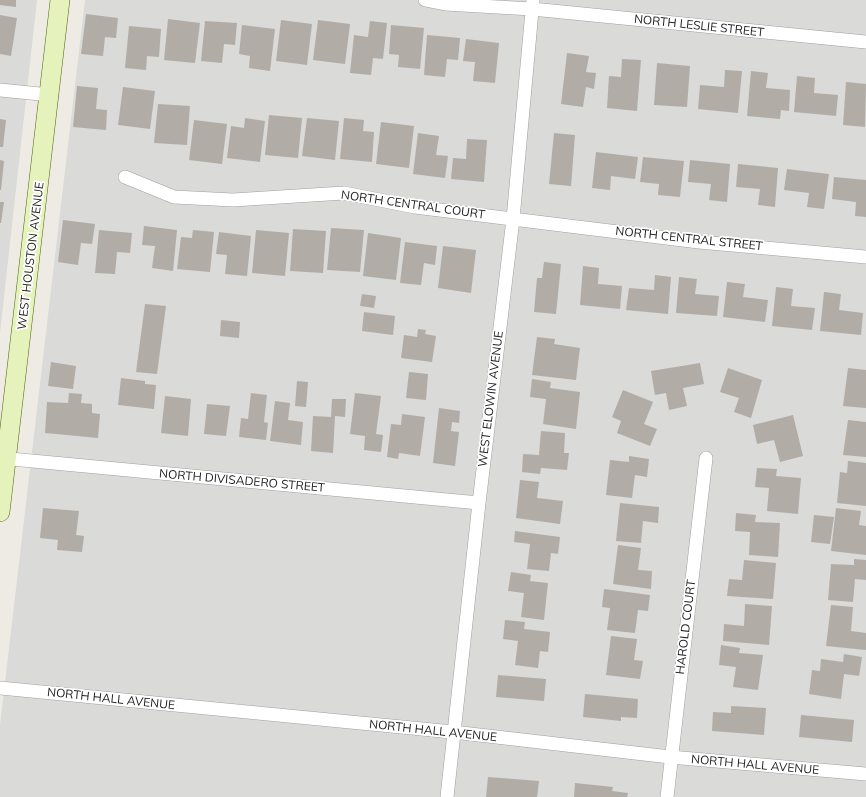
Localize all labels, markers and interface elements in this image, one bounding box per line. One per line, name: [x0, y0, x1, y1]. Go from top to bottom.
street label: NORTH LESLIE STREET: [633, 12, 765, 40]
street label: WEST HOUSTON AVENUE: [15, 181, 47, 331]
street label: NORTH CENTRAL COURT: [340, 188, 486, 222]
street label: NORTH CENTRAL STREET: [615, 224, 763, 254]
street label: WEST ELOWIN AVENUE: [475, 330, 507, 468]
street label: NORTH DIVISADERO STREET: [158, 467, 326, 495]
street label: HAROLD COURT: [673, 579, 699, 675]
street label: NORTH HALL AVENUE: [46, 685, 176, 713]
street label: NORTH HALL AVENUE: [368, 717, 498, 745]
street label: NORTH HALL AVENUE: [690, 752, 820, 778]

